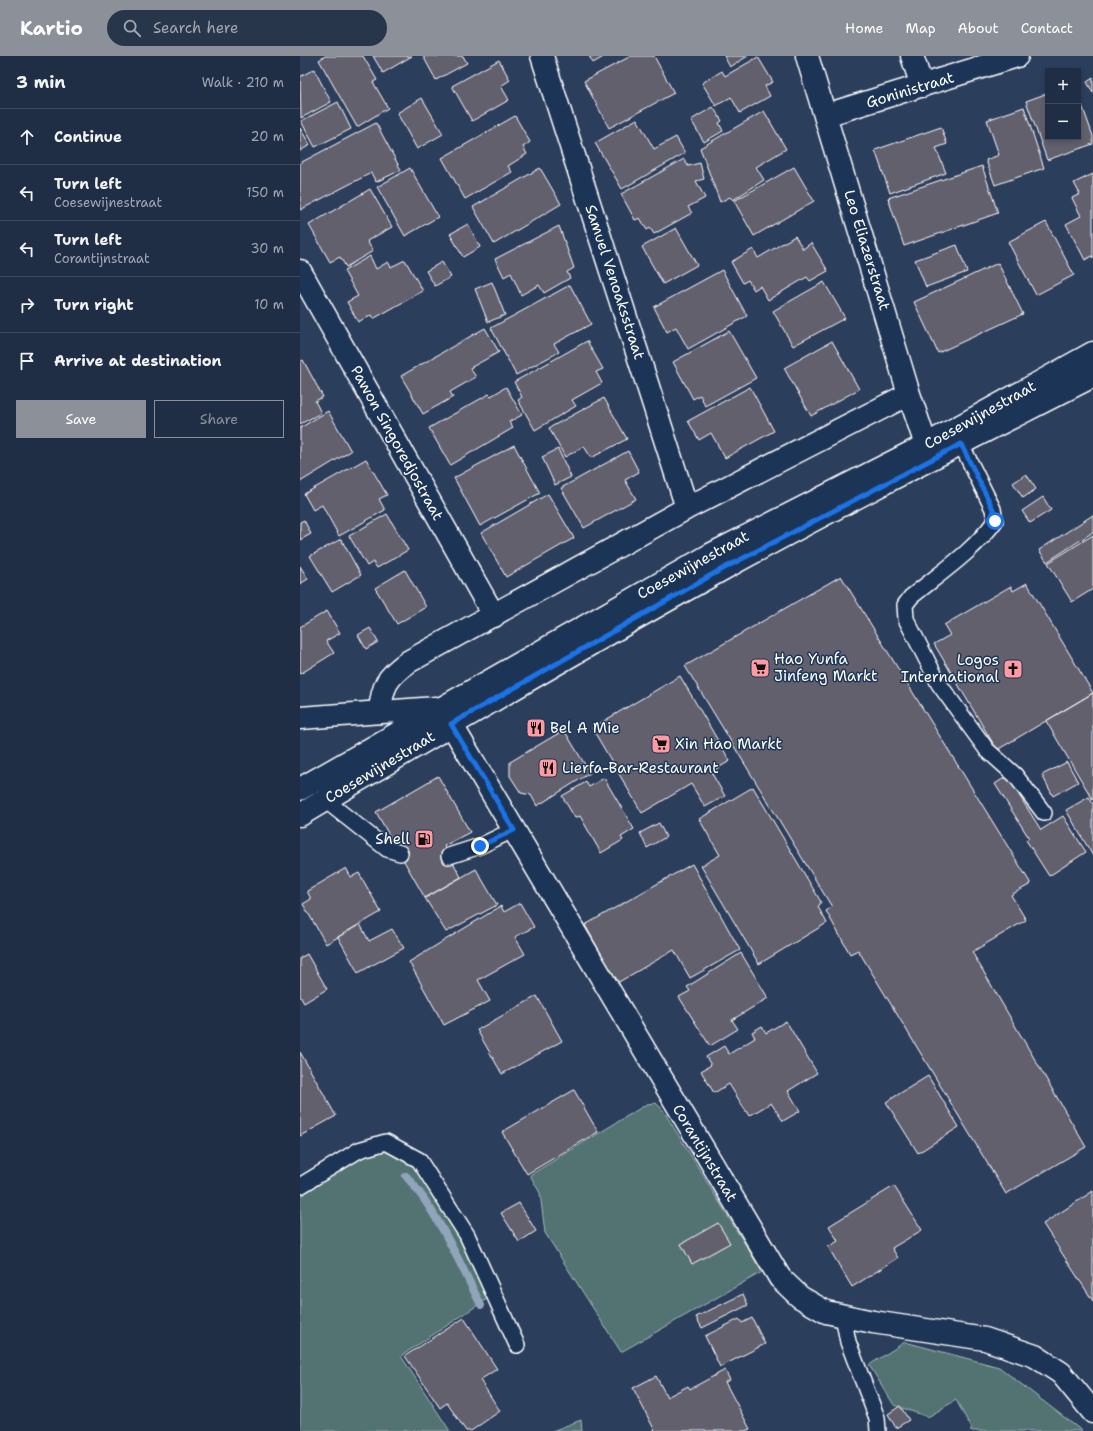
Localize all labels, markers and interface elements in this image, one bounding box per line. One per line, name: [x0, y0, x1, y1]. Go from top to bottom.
search box: [107, 10, 387, 46]
text: Kartio: [20, 16, 83, 41]
icon: search: [121, 17, 143, 39]
text: Search here: [153, 18, 239, 38]
text: Home: [845, 19, 884, 37]
text: Map: [906, 19, 936, 37]
text: About: [958, 19, 999, 37]
text: Contact: [1021, 19, 1073, 37]
street label: Goninistraat: [864, 67, 956, 113]
map controls: [1045, 68, 1081, 140]
button: +: [1045, 68, 1081, 104]
text: 3 min: [16, 71, 66, 93]
text: Walk · 210 m: [202, 74, 284, 91]
button: −: [1045, 104, 1081, 140]
icon: ahead: [16, 126, 38, 148]
text: Continue: [54, 127, 122, 147]
text: 20 m: [251, 128, 284, 145]
text: Turn left: [54, 174, 122, 194]
icon: left: [16, 182, 38, 204]
text: 150 m: [246, 184, 284, 201]
street label: Leo Eliazerstraat: [839, 187, 895, 313]
text: Coesewijnestraat: [54, 194, 162, 211]
street label: Samuel Venoaksstraat: [581, 202, 649, 362]
text: Turn left: [54, 230, 122, 250]
icon: left: [16, 238, 38, 260]
text: 30 m: [250, 240, 284, 257]
text: Corantijnstraat: [54, 250, 150, 267]
icon: right: [16, 294, 38, 316]
text: Turn right: [54, 295, 134, 315]
text: 10 m: [254, 296, 284, 313]
icon: arrive: [16, 350, 38, 372]
text: Arrive at destination: [54, 351, 222, 371]
street label: Pawon Singoredjostraat: [346, 362, 448, 524]
street label: Coesewijnestraat: [921, 376, 1039, 454]
button: Save: [16, 400, 146, 438]
button: Share: [154, 400, 284, 438]
route start: [986, 512, 1004, 530]
street label: Coesewijnestraat: [634, 526, 752, 604]
place label: Hao Yunfa Jinfeng Markt: [774, 649, 878, 686]
place label: Logos International: [901, 650, 999, 687]
supermarket icon: Hao Yunfa Jinfeng Markt: [749, 657, 771, 679]
church icon: Logos International: [1002, 658, 1024, 680]
restaurant icon: Bel A Mie: [525, 717, 547, 739]
place label: Bel A Mie: [550, 718, 620, 738]
street label: Coesewijnestraat: [321, 726, 439, 808]
supermarket icon: Xin Hao Markt: [650, 733, 672, 755]
place label: Xin Hao Markt: [675, 734, 782, 754]
restaurant icon: Lierfa-Bar-Restaurant: [537, 757, 559, 779]
place label: Lierfa-Bar-Restaurant: [562, 758, 719, 778]
fuel station icon: Shell: [413, 828, 435, 850]
place label: Shell: [375, 829, 410, 849]
route end: [471, 837, 489, 855]
street label: Corantijnstraat: [668, 1101, 742, 1205]

